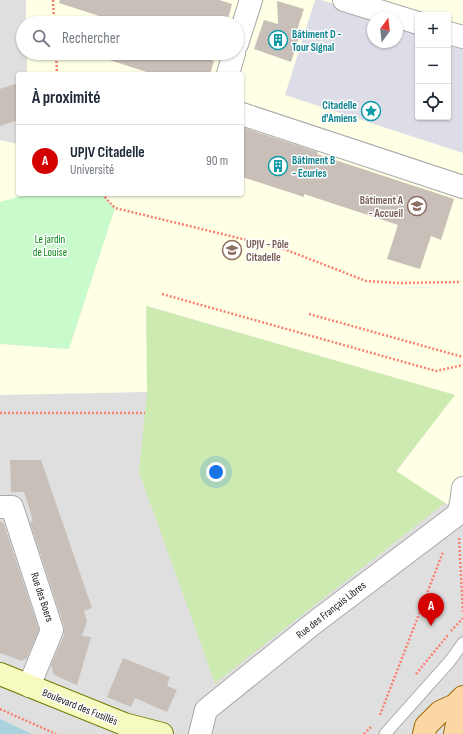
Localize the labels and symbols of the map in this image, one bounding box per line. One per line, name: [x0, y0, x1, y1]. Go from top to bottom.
north arrow: [367, 12, 403, 48]
place label: Bâtiment D - Tour Signal: [292, 28, 342, 54]
building icon: Bâtiment D - Tour Signal: [267, 29, 289, 51]
place label: Citadelle d'Amiens: [322, 99, 357, 125]
place icon: Citadelle d'Amiens: [360, 100, 382, 122]
place label: Bâtiment B - Ecuries: [292, 154, 335, 180]
building icon: Bâtiment B - Ecuries: [267, 155, 289, 177]
place label: Bâtiment A - Accueil: [360, 194, 404, 220]
school or university icon: Bâtiment A - Accueil: [406, 195, 428, 217]
park label: Le jardin de Louise: [33, 233, 67, 259]
place label: UPJV - Pôle Citadelle: [246, 238, 289, 264]
school or university icon: UPJV - Pôle Citadelle: [221, 239, 243, 261]
your location: [206, 462, 226, 482]
street label: Rue des Boers: [28, 571, 56, 623]
street label: Rue des Français Libres: [294, 579, 368, 641]
pin: A: [418, 593, 444, 626]
street label: Boulevard des Fusillés: [40, 686, 120, 728]

